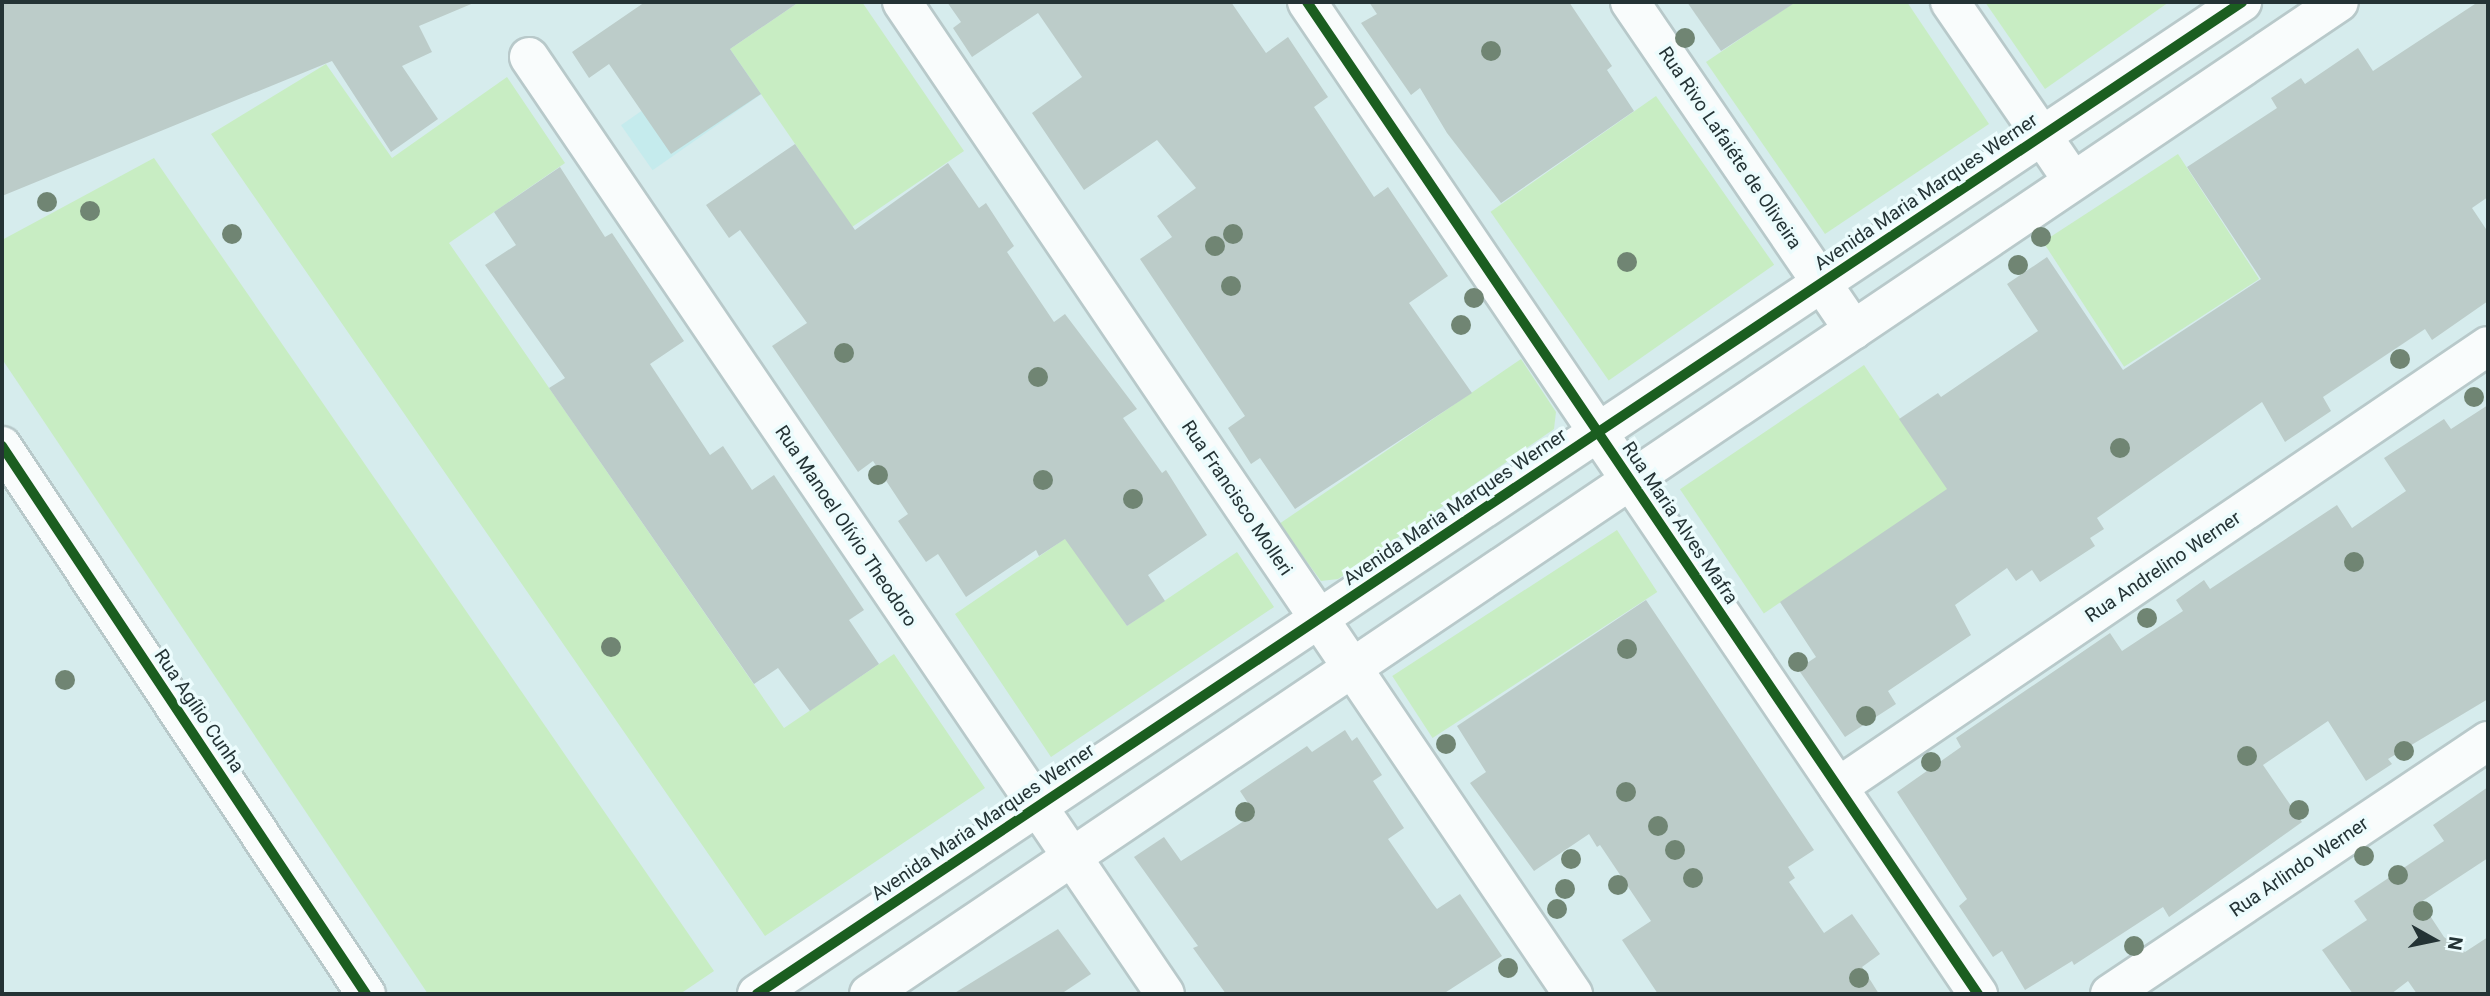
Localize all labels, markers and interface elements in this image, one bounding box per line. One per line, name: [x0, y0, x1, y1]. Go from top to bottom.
street label: Rua Rivo Lafaiéte de Oliveira: [1654, 42, 1806, 254]
street label: Avenida Maria Marques Werner: [1810, 109, 2042, 275]
street label: Rua Francisco Molleri: [1177, 416, 1297, 580]
street label: Rua Manoel Olívio Theodoro: [770, 421, 922, 631]
street label: Avenida Maria Marques Werner: [1339, 424, 1571, 590]
street label: Rua Maria Alves Mafra: [1617, 438, 1743, 608]
street label: Rua Andrelino Werner: [2081, 507, 2245, 627]
street label: Rua Agílio Cunha: [149, 645, 249, 777]
street label: Avenida Maria Marques Werner: [867, 739, 1099, 905]
street label: Rua Arlindo Werner: [2225, 812, 2373, 922]
north arrow: [2399, 905, 2469, 975]
text: N: [2443, 935, 2468, 952]

